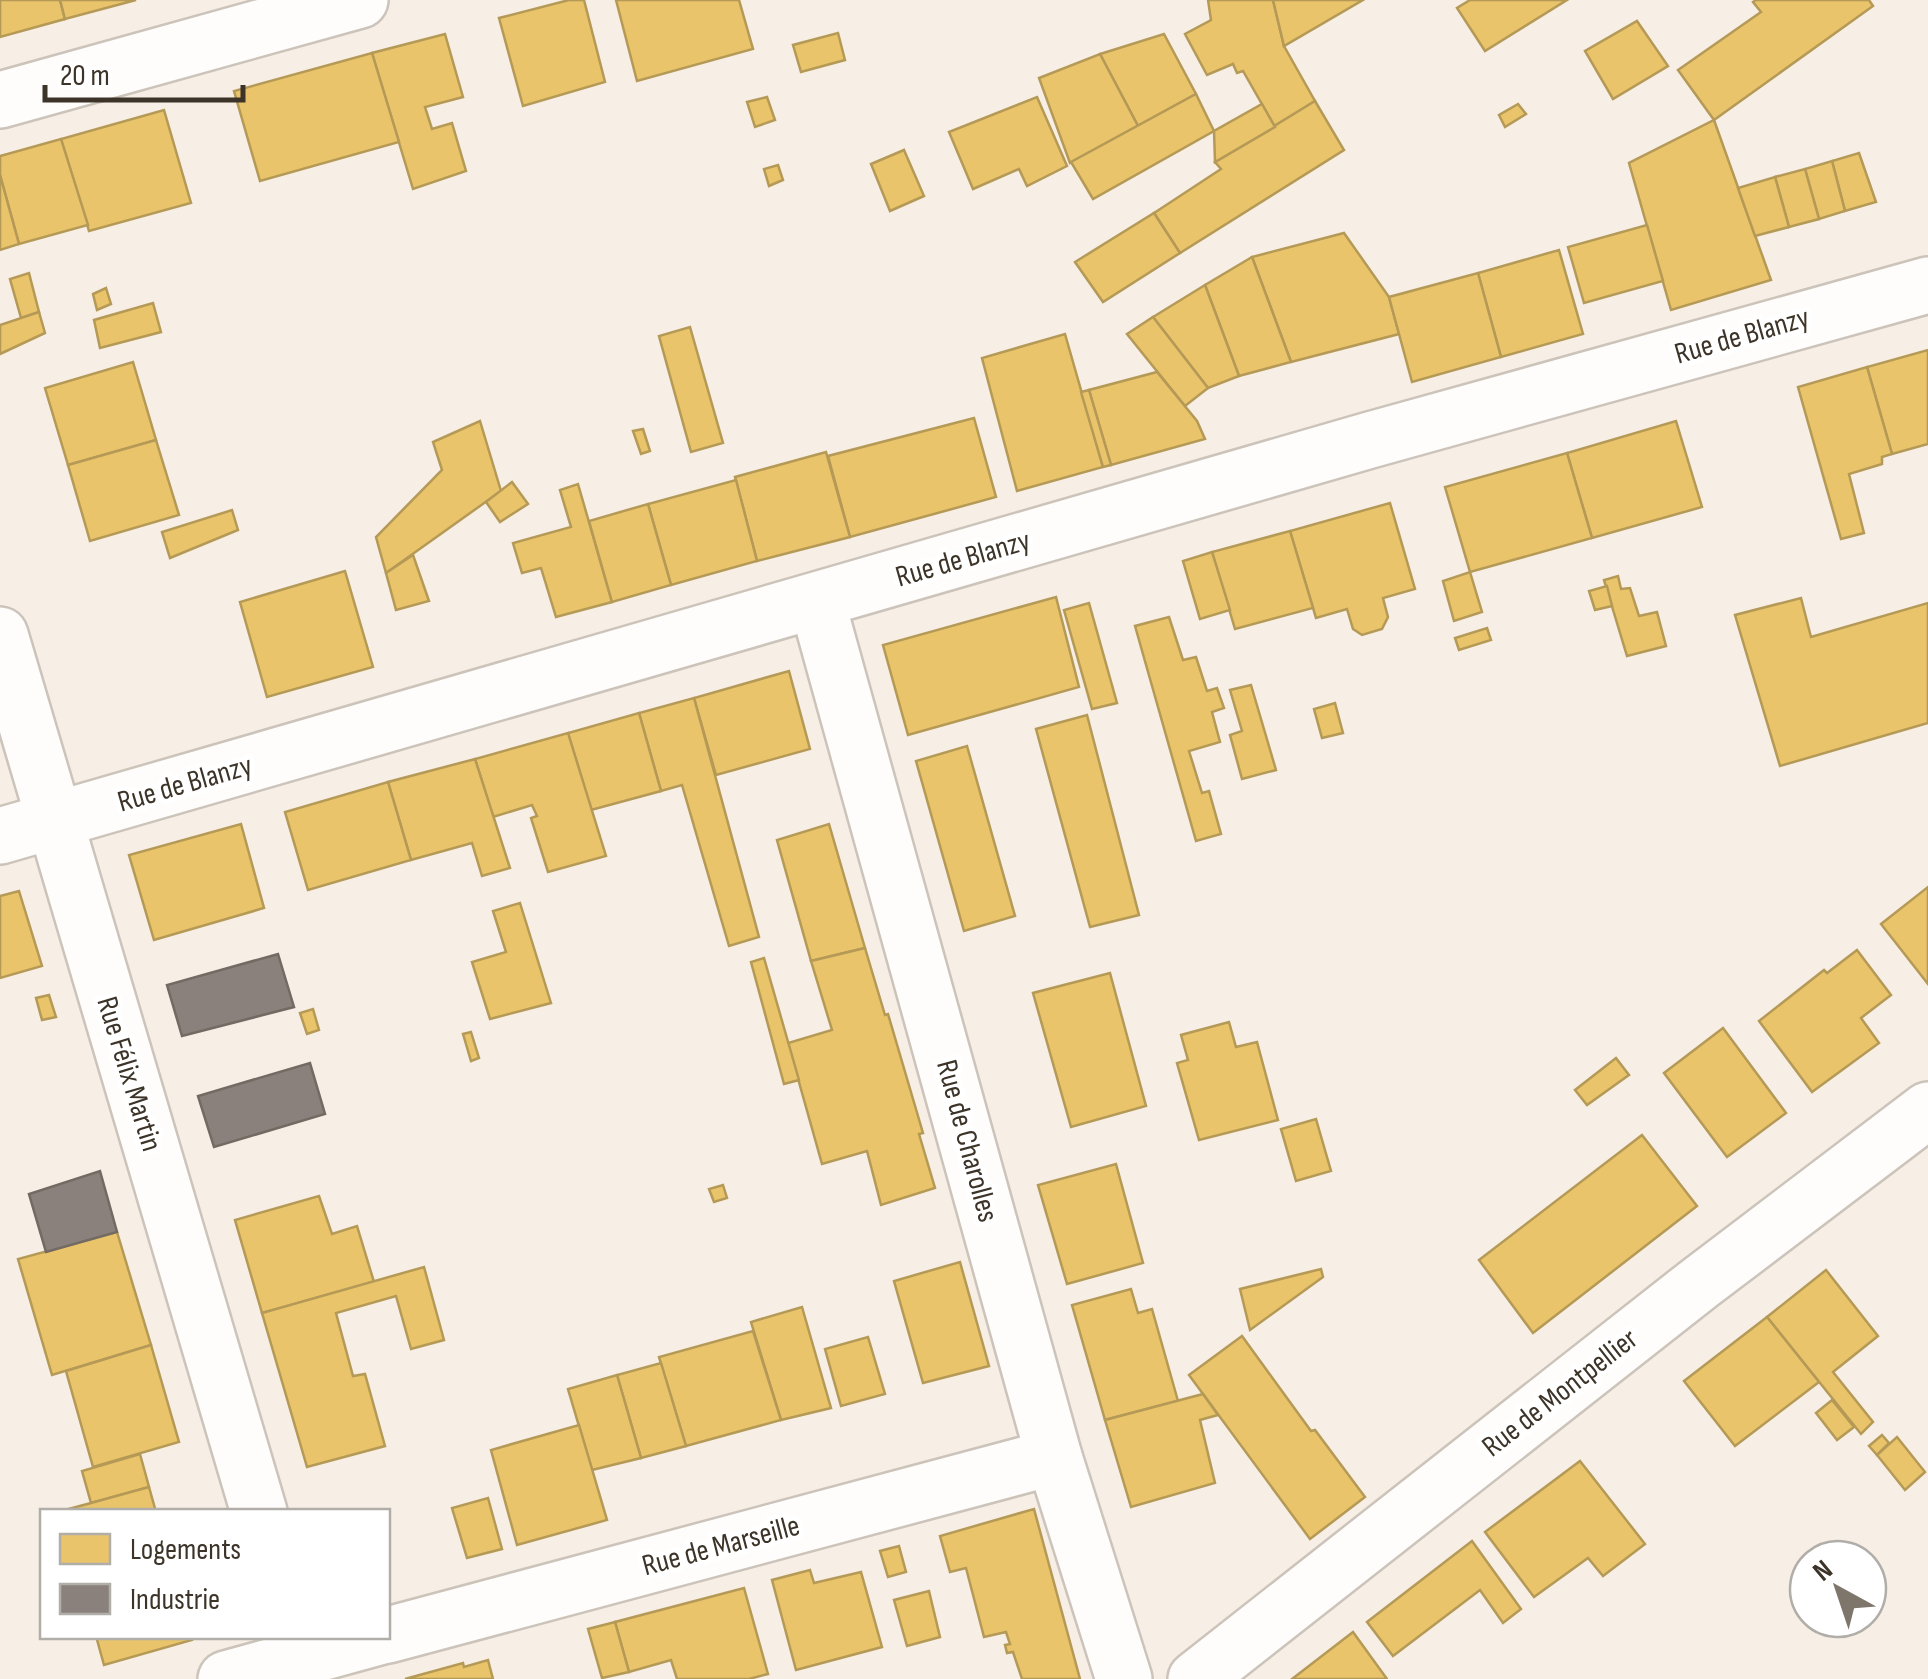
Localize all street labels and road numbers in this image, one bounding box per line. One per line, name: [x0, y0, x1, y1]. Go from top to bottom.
street label: Rue de Blanzy: [1671, 300, 1814, 372]
street label: Rue de Blanzy: [892, 523, 1035, 595]
street label: Rue de Blanzy: [114, 748, 257, 820]
street label: Rue Félix Martin: [88, 992, 170, 1156]
street label: Rue de Charolles: [928, 1056, 1006, 1226]
street label: Rue de Montpellier: [1475, 1321, 1645, 1465]
street label: Rue de Marseille: [638, 1508, 804, 1584]

